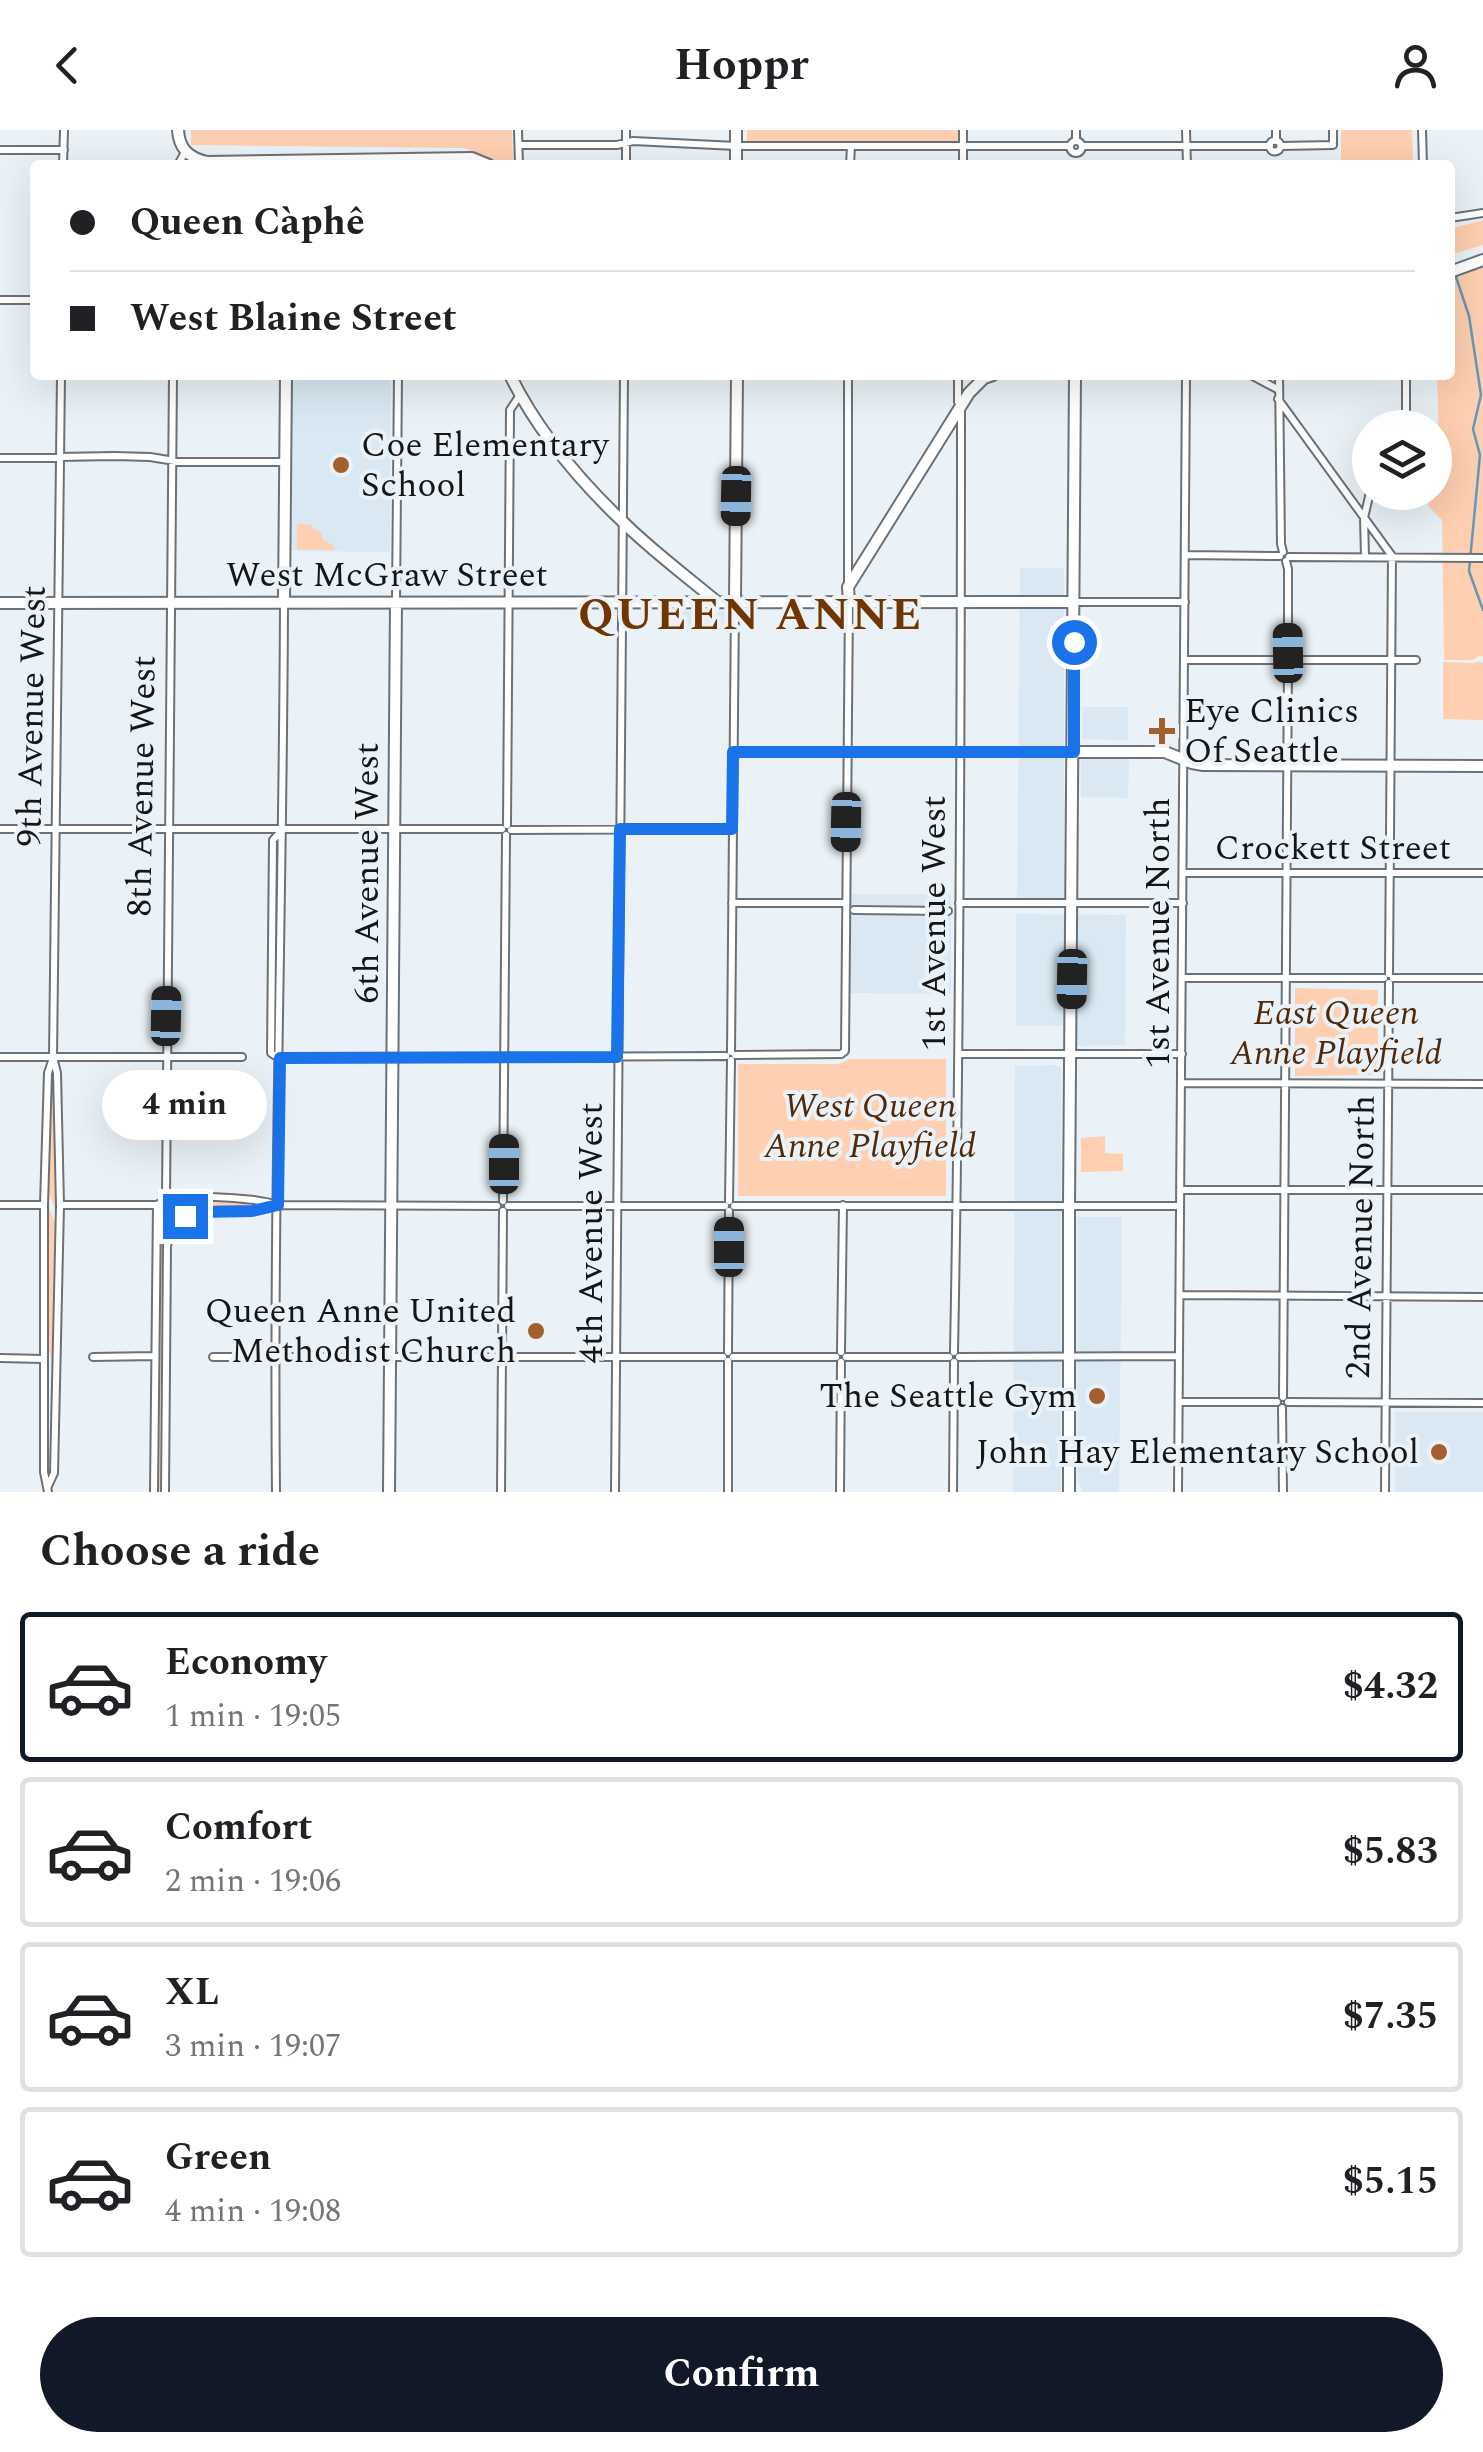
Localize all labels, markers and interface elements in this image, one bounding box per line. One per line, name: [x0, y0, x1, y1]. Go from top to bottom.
text: Hoppr: [674, 31, 809, 100]
icon: back: [40, 38, 95, 93]
icon: person: [1388, 38, 1443, 93]
text: Queen Càphê: [130, 194, 365, 252]
text: West Blaine Street: [130, 290, 457, 348]
map controls: [1352, 410, 1452, 510]
button: layers: [1352, 410, 1452, 510]
place label: Coe Elementary School: [361, 419, 610, 512]
marker: Coe Elementary School: [330, 454, 352, 476]
car: [720, 466, 752, 526]
street label: West McGraw Street: [226, 549, 548, 602]
district label: QUEEN ANNE: [578, 581, 924, 650]
street label: 9th Avenue West: [3, 585, 61, 847]
route start: [1052, 620, 1097, 665]
car: [1272, 623, 1304, 683]
street label: 8th Avenue West: [113, 655, 171, 917]
place label: Eye Clinics Of Seattle: [1184, 685, 1359, 778]
marker: Eye Clinics Of Seattle: [1149, 718, 1175, 744]
street label: 6th Avenue West: [341, 742, 394, 1004]
car: [830, 792, 862, 852]
street label: 1st Avenue West: [908, 795, 961, 1051]
street label: 1st Avenue North: [1132, 797, 1185, 1069]
street label: Crockett Street: [1215, 822, 1451, 875]
car: [1056, 949, 1088, 1009]
car: [150, 986, 182, 1046]
park label: East Queen Anne Playfield: [1229, 987, 1442, 1080]
callout: 4 min: [102, 1071, 268, 1141]
text: 4 min: [142, 1080, 227, 1129]
park label: West Queen Anne Playfield: [763, 1080, 976, 1173]
street label: 2nd Avenue North: [1332, 1095, 1390, 1379]
street label: 4th Avenue West: [565, 1102, 618, 1364]
car: [489, 1134, 519, 1194]
route end: [163, 1194, 208, 1239]
car: [714, 1217, 744, 1277]
place label: Queen Anne United Methodist Church: [205, 1285, 516, 1378]
marker: Queen Anne United Methodist Church: [525, 1320, 547, 1342]
place label: The Seattle Gym: [819, 1370, 1077, 1423]
marker: The Seattle Gym: [1086, 1385, 1108, 1407]
place label: John Hay Elementary School: [976, 1426, 1419, 1479]
marker: John Hay Elementary School: [1428, 1441, 1450, 1463]
text: Choose a ride: [40, 1517, 320, 1586]
text: Economy: [165, 1634, 326, 1692]
icon: car: [45, 1642, 135, 1732]
text: $4.32: [1343, 1658, 1438, 1716]
text: 1 min · 19:05: [165, 1692, 341, 1741]
text: Comfort: [165, 1799, 312, 1857]
icon: car: [45, 1807, 135, 1897]
text: $5.83: [1343, 1823, 1438, 1881]
text: 2 min · 19:06: [165, 1857, 341, 1906]
text: XL: [165, 1964, 219, 2022]
icon: car: [45, 1972, 135, 2062]
text: $7.35: [1343, 1988, 1438, 2046]
text: 3 min · 19:07: [165, 2022, 341, 2071]
text: Green: [165, 2129, 272, 2187]
icon: car: [45, 2137, 135, 2227]
text: $5.15: [1343, 2153, 1438, 2211]
text: 4 min · 19:08: [165, 2187, 341, 2236]
button: Confirm: [40, 2317, 1443, 2432]

